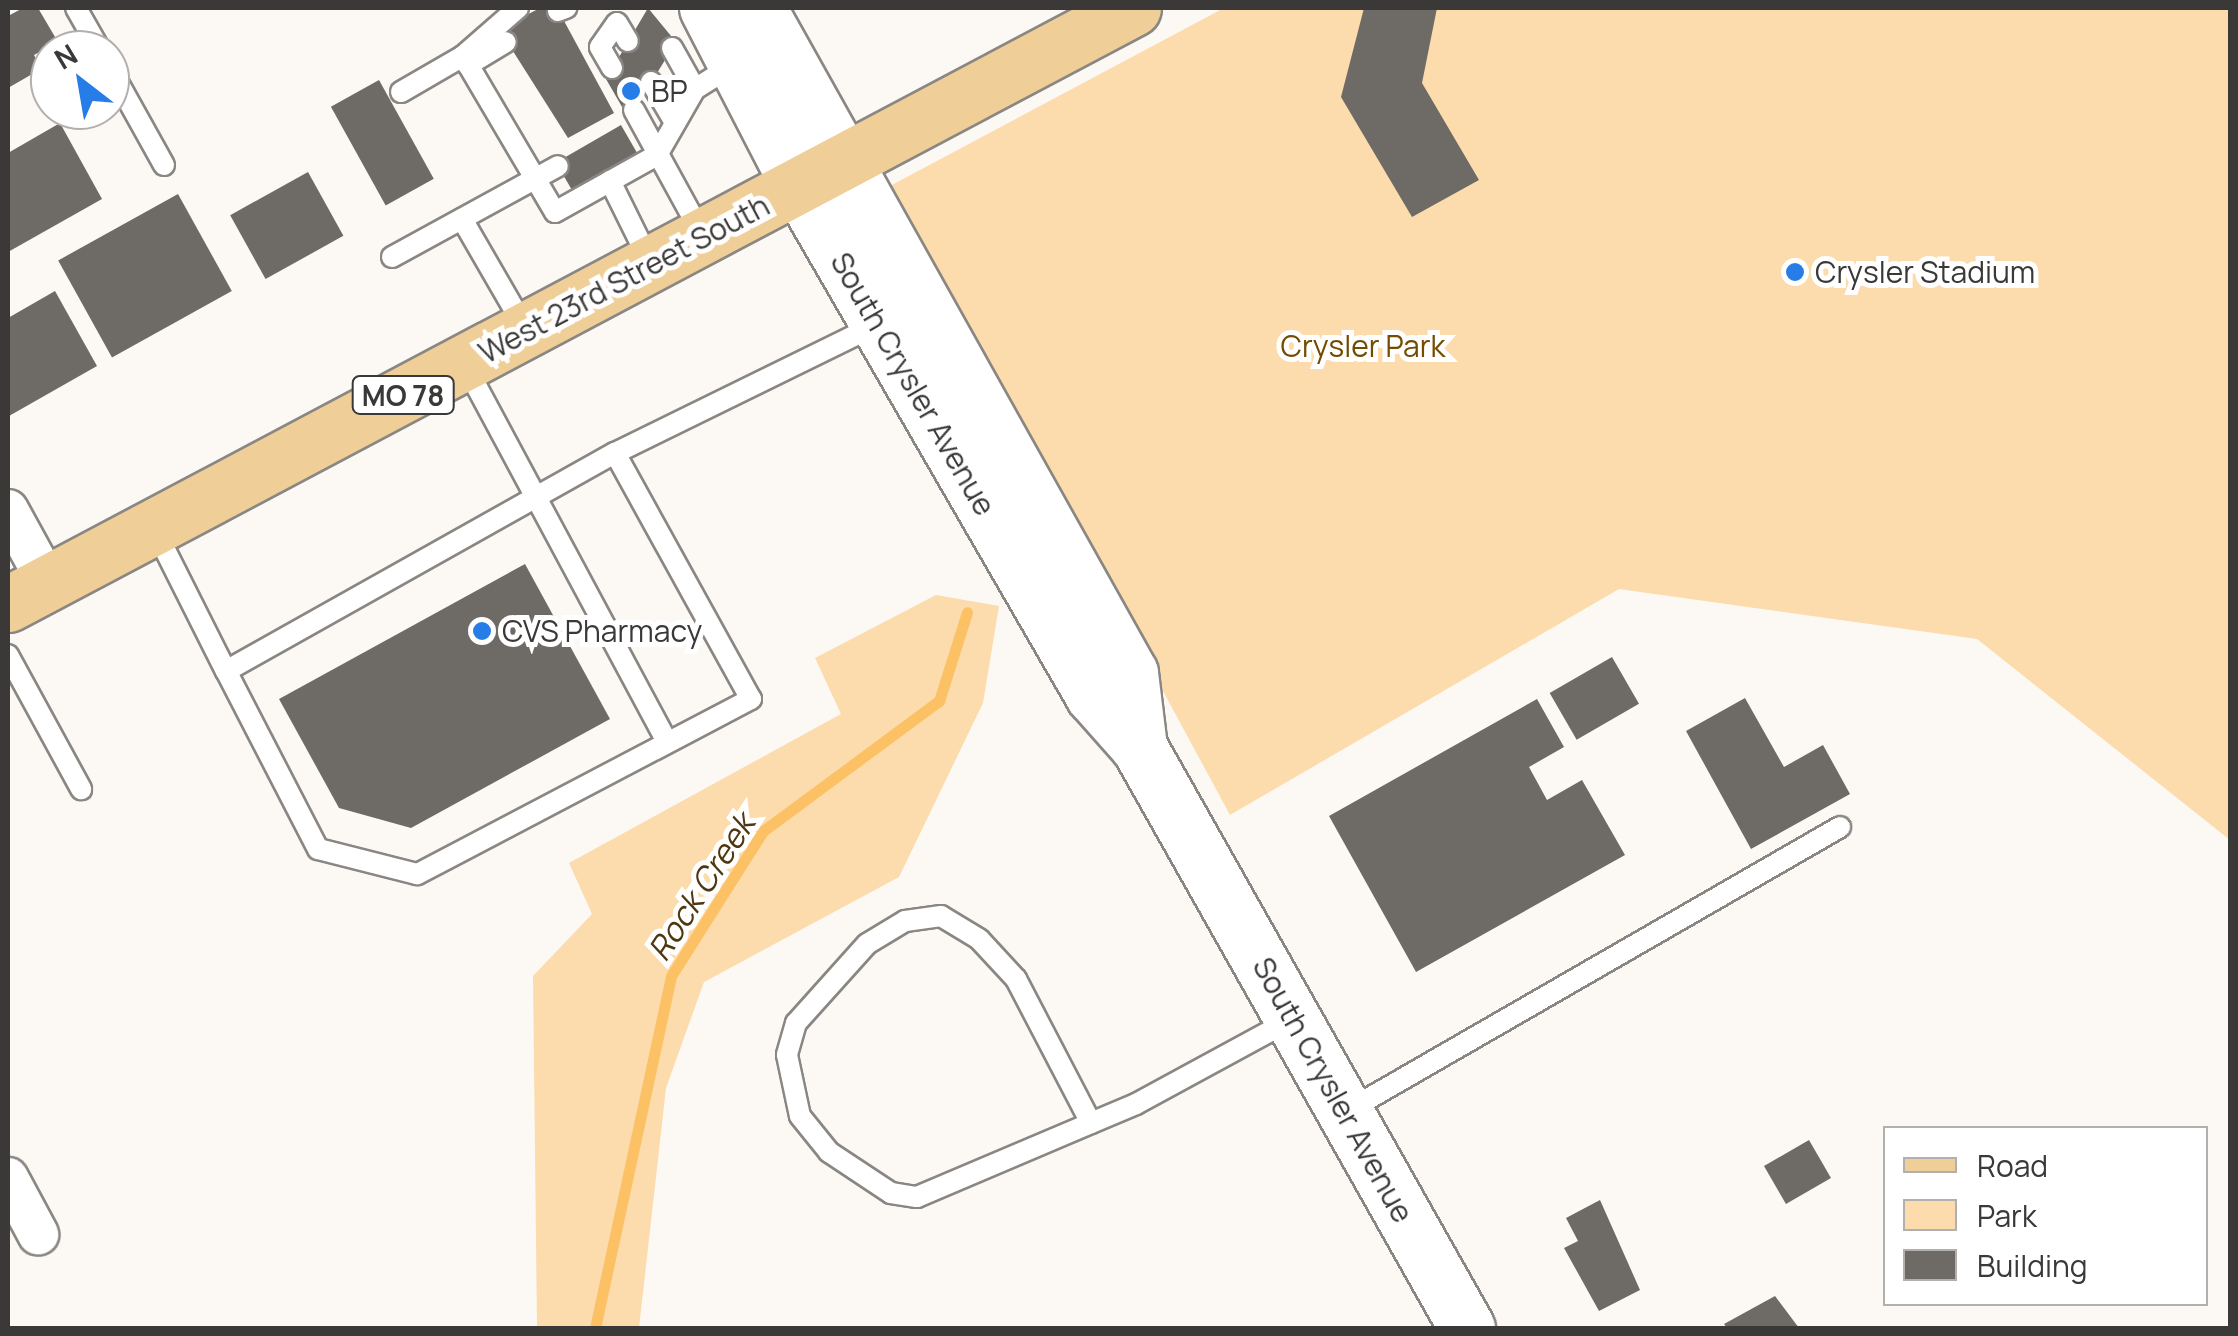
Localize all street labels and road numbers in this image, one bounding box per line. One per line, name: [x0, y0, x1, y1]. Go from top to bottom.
street label: West 23rd Street South: [473, 187, 775, 371]
street label: South Crysler Avenue: [823, 246, 1003, 522]
road number: MO 78: [350, 372, 456, 418]
street label: South Crysler Avenue: [1245, 951, 1421, 1229]

